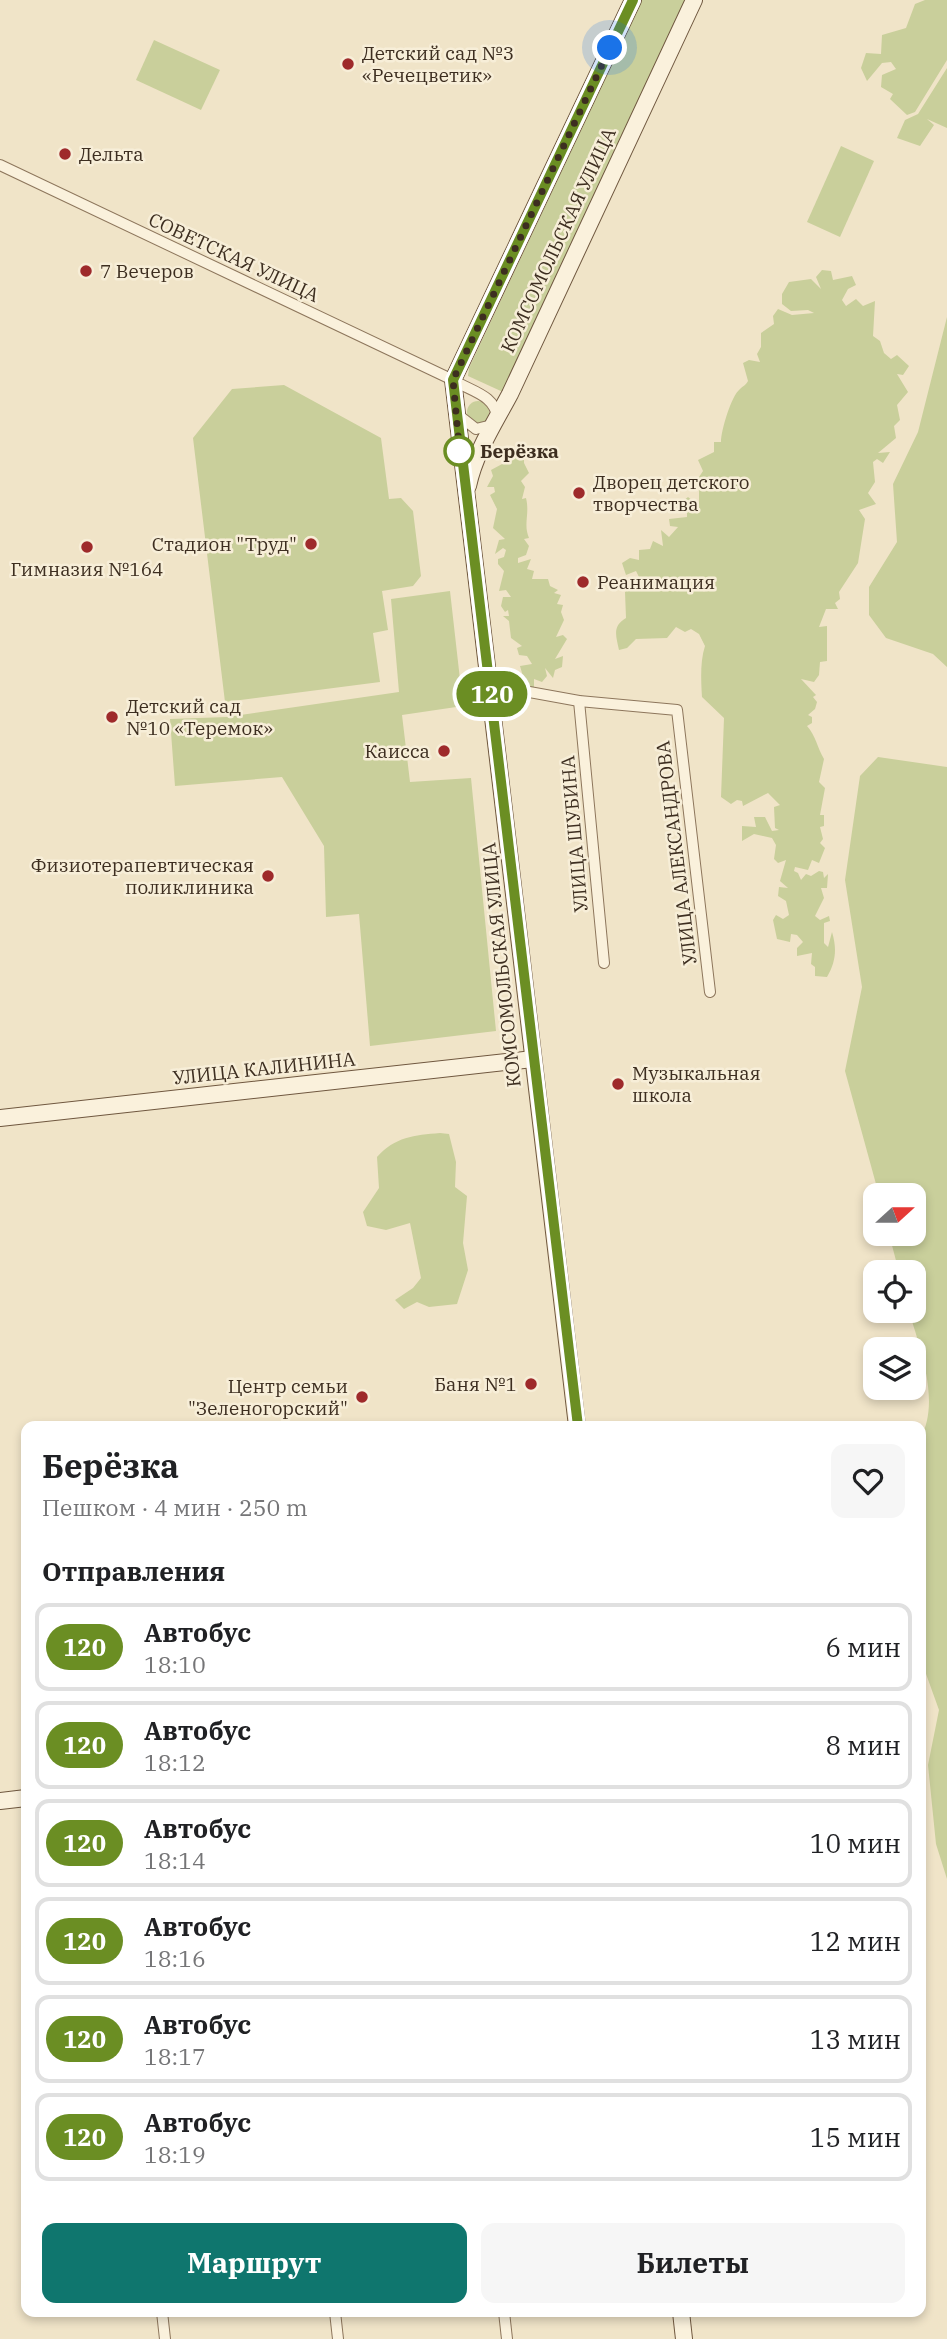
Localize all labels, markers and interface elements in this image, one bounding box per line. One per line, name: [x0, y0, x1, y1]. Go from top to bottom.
your location: [592, 30, 627, 65]
place label: Детский сад №3 «Речецветик»: [362, 41, 514, 87]
marker: Детский сад №3 «Речецветик»: [340, 56, 356, 72]
street label: КОМСОМОЛЬСКАЯ УЛИЦА: [495, 124, 621, 356]
place label: Дельта: [79, 142, 144, 166]
marker: Дельта: [57, 146, 73, 162]
street label: СОВЕТСКАЯ УЛИЦА: [145, 207, 323, 307]
place label: 7 Вечеров: [100, 259, 194, 283]
marker: 7 Вечеров: [78, 263, 94, 279]
marker: Берёзка: [444, 436, 474, 466]
place label: Берёзка: [480, 439, 559, 463]
place label: Дворец детского творчества: [593, 470, 750, 516]
marker: Дворец детского творчества: [571, 485, 587, 501]
place label: Стадион "Труд": [152, 532, 297, 556]
marker: Стадион "Труд": [303, 536, 319, 552]
marker: Гимназия №164: [79, 539, 95, 555]
place label: Гимназия №164: [11, 557, 164, 581]
place label: Реанимация: [597, 570, 715, 594]
marker: Реанимация: [575, 574, 591, 590]
line badge: 120: [452, 671, 532, 717]
text: 120: [470, 678, 514, 710]
place label: Детский сад №10 «Теремок»: [126, 694, 273, 740]
marker: Детский сад №10 «Теремок»: [104, 709, 120, 725]
place label: Каисса: [365, 739, 430, 763]
street label: УЛИЦА АЛЕКСАНДРОВА: [650, 739, 702, 967]
marker: Каисса: [436, 743, 452, 759]
street label: УЛИЦА ШУБИНА: [555, 755, 593, 913]
street label: КОМСОМОЛЬСКАЯ УЛИЦА: [476, 842, 526, 1088]
place label: Физиотерапевтическая поликлиника: [31, 853, 254, 899]
marker: Физиотерапевтическая поликлиника: [260, 868, 276, 884]
street label: УЛИЦА КАЛИНИНА: [172, 1046, 356, 1090]
place label: Музыкальная школа: [632, 1061, 761, 1107]
marker: Музыкальная школа: [610, 1076, 626, 1092]
north arrow: [863, 1183, 926, 1246]
map controls: [863, 1183, 926, 1400]
button: locate: [863, 1260, 926, 1323]
button: layers: [863, 1337, 926, 1400]
place label: Баня №1: [434, 1372, 517, 1396]
place label: Центр семьи "Зеленогорский": [188, 1374, 348, 1420]
marker: Баня №1: [523, 1376, 539, 1392]
marker: Центр семьи "Зеленогорский": [354, 1389, 370, 1405]
text: Берёзка: [42, 1444, 179, 1487]
button: heart: [831, 1444, 905, 1518]
text: Пешком · 4 мин · 250 m: [42, 1492, 308, 1522]
text: Отправления: [42, 1554, 225, 1588]
text: Автобус: [144, 1615, 251, 1649]
text: 6 мин: [825, 1630, 901, 1664]
text: 120: [63, 1631, 106, 1663]
text: 18:10: [144, 1649, 206, 1679]
text: Автобус: [144, 1713, 251, 1747]
text: 8 мин: [825, 1728, 901, 1762]
text: 120: [63, 1729, 106, 1761]
text: 18:12: [144, 1747, 206, 1777]
text: Автобус: [144, 1811, 251, 1845]
text: 10 мин: [810, 1826, 901, 1860]
text: 120: [63, 1827, 106, 1859]
text: 18:14: [144, 1845, 206, 1875]
text: Автобус: [144, 1909, 251, 1943]
text: 12 мин: [810, 1924, 901, 1958]
text: 120: [63, 1925, 106, 1957]
text: 18:16: [144, 1943, 206, 1973]
text: Автобус: [144, 2007, 251, 2041]
text: 13 мин: [810, 2022, 901, 2056]
text: 120: [63, 2023, 106, 2055]
text: 18:17: [144, 2041, 206, 2071]
text: Автобус: [144, 2105, 251, 2139]
text: 15 мин: [810, 2120, 901, 2154]
text: 120: [63, 2121, 106, 2153]
text: 18:19: [144, 2139, 206, 2169]
button: Маршрут: [42, 2223, 467, 2303]
button: Билеты: [481, 2223, 905, 2303]

